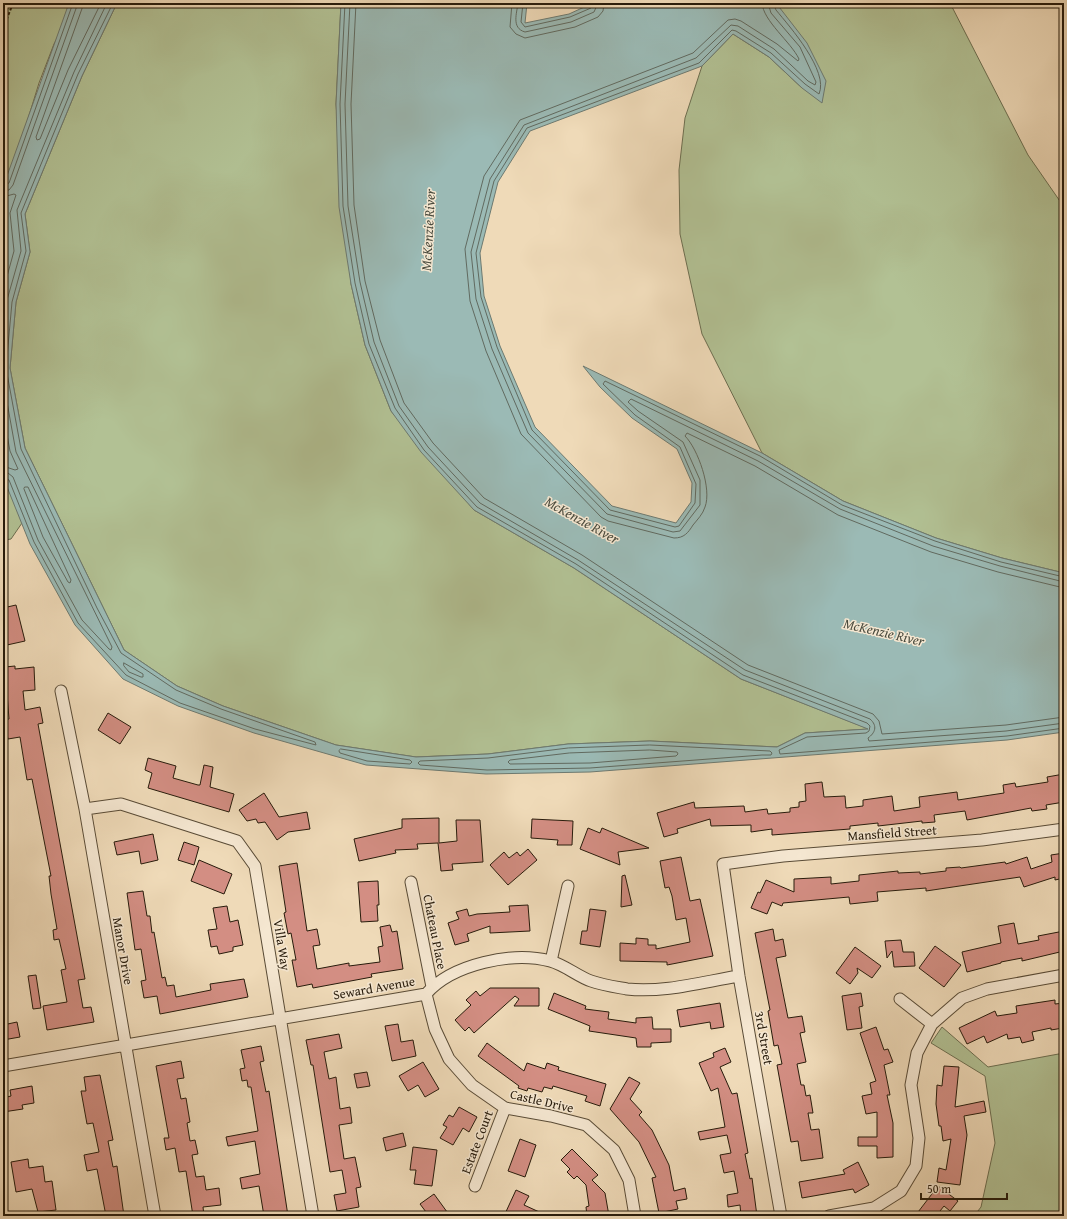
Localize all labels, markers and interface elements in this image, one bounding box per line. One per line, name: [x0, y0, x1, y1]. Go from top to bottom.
water label: McKenzie River: [416, 188, 440, 272]
water label: McKenzie River: [541, 491, 623, 549]
water label: McKenzie River: [842, 613, 927, 651]
street label: Mansfield Street: [847, 820, 938, 846]
street label: Chateau Place: [418, 893, 452, 971]
street label: Manor Drive: [108, 916, 138, 986]
street label: Villa Way: [269, 918, 296, 972]
street label: Seward Avenue: [332, 971, 416, 1005]
street label: 3rd Street: [750, 1010, 778, 1067]
street label: Castle Drive: [508, 1084, 576, 1118]
street label: Estate Court: [456, 1107, 498, 1177]
scale bar: [921, 1175, 1007, 1201]
text: 50 m: [927, 1180, 951, 1197]

